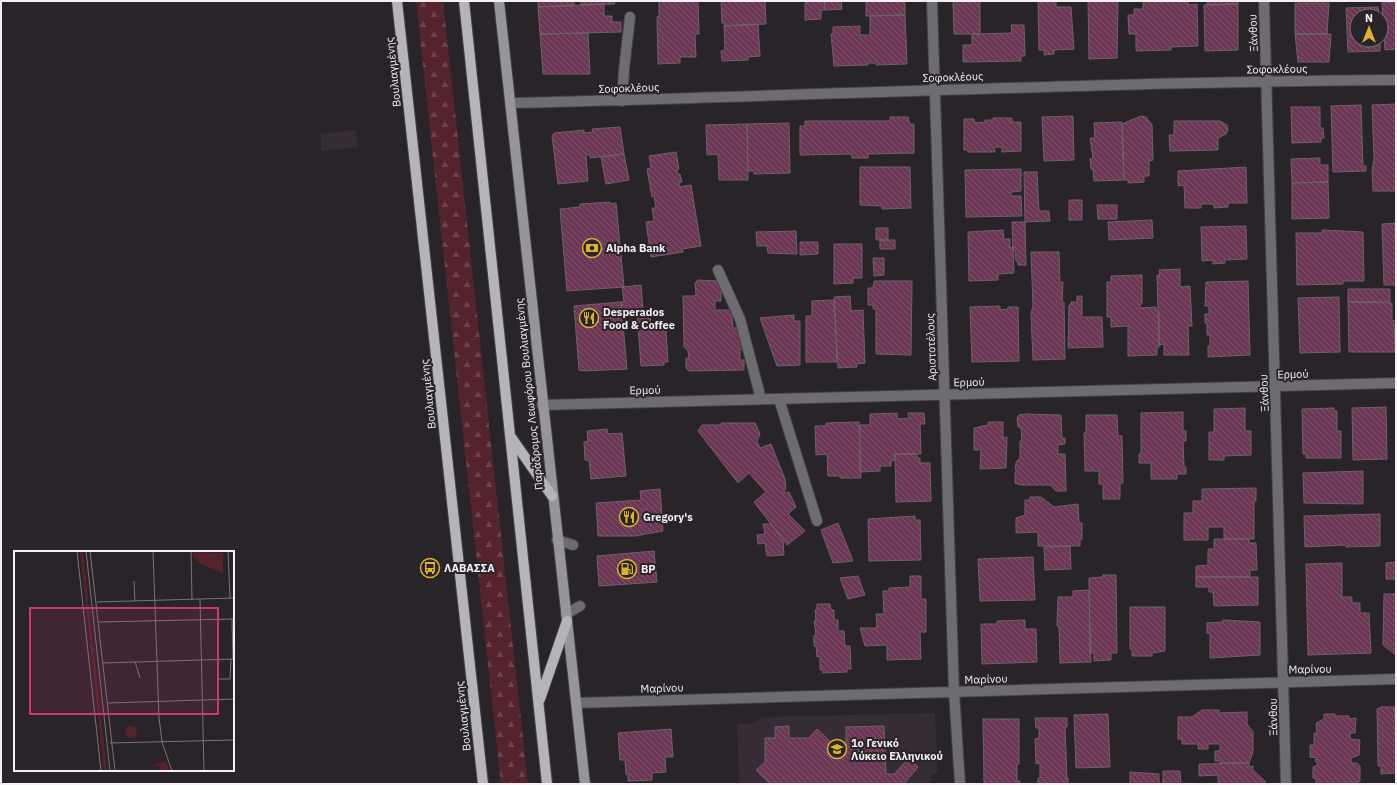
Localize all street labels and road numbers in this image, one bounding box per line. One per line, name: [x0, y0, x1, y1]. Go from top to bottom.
street label: Ξάνθου: [1245, 14, 1261, 52]
street label: Βουλιαγμένης: [382, 36, 404, 108]
street label: Σοφοκλέους: [1246, 61, 1308, 77]
street label: Σοφοκλέους: [922, 69, 984, 85]
street label: Σοφοκλέους: [598, 80, 660, 96]
street label: Παράδρομος Λεωφόρου Βουλιαγμένης: [512, 297, 546, 491]
street label: Αριστοτέλους: [923, 313, 939, 381]
street label: Βουλιαγμένης: [417, 358, 439, 430]
street label: Ερμού: [1277, 366, 1309, 382]
street label: Ξάνθου: [1256, 374, 1272, 412]
street label: Ερμού: [953, 375, 985, 389]
street label: Ερμού: [629, 383, 661, 397]
street label: Μαρίνου: [1288, 662, 1332, 676]
street label: Μαρίνου: [964, 671, 1008, 687]
street label: Βουλιαγμένης: [452, 680, 474, 752]
street label: Μαρίνου: [640, 680, 684, 696]
street label: Ξάνθου: [1266, 698, 1280, 736]

